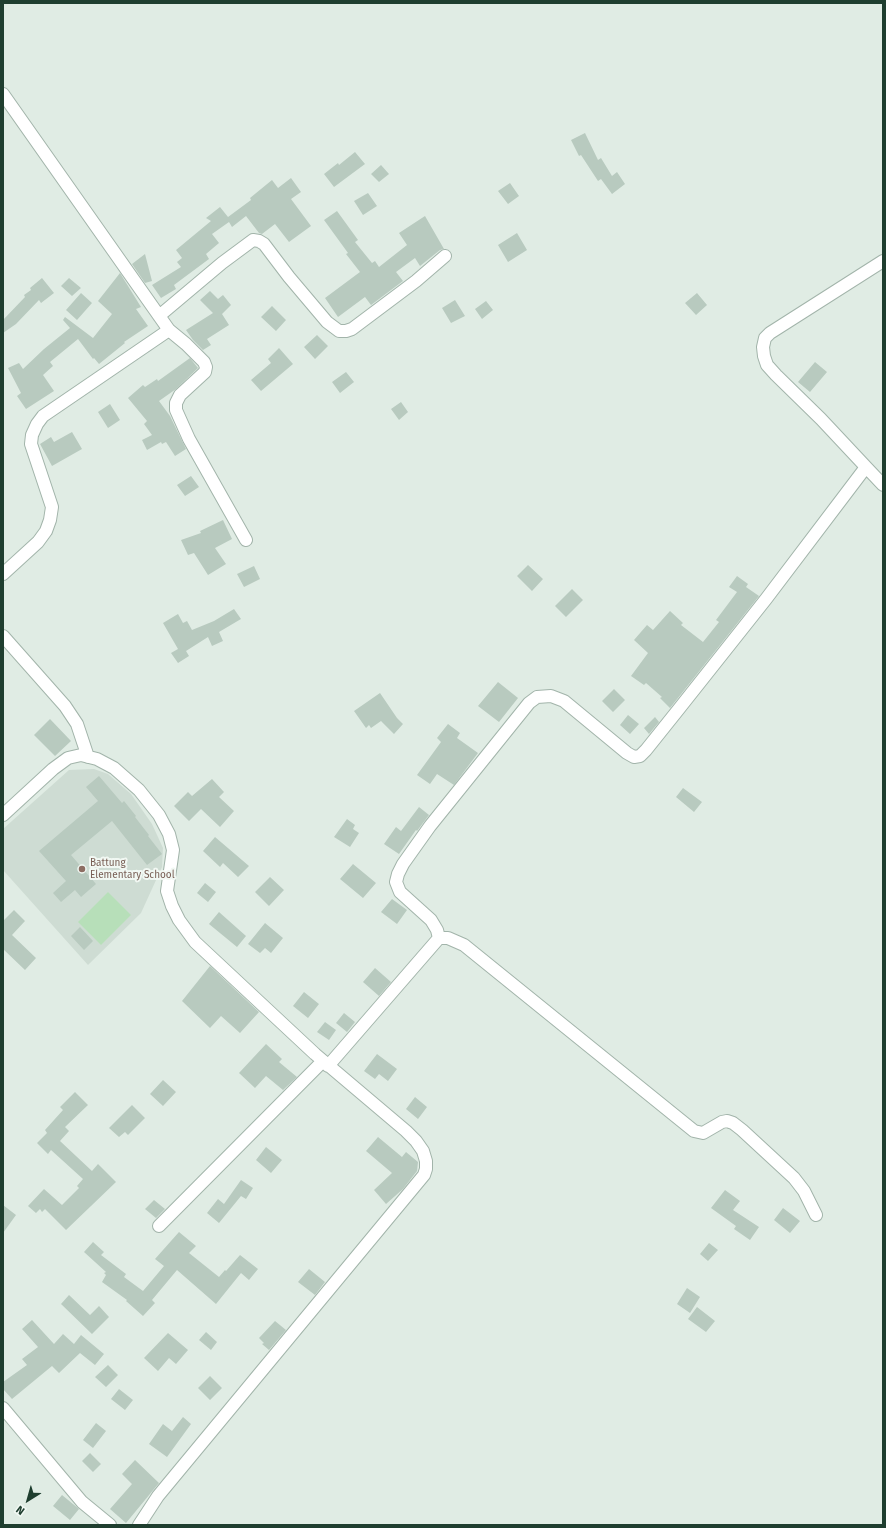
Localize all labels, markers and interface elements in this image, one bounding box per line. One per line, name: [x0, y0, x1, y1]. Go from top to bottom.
place label: Battung Elementary School: [90, 857, 175, 880]
marker: Battung Elementary School: [77, 864, 87, 874]
north arrow: [8, 1480, 48, 1520]
text: N: [14, 1503, 27, 1517]

